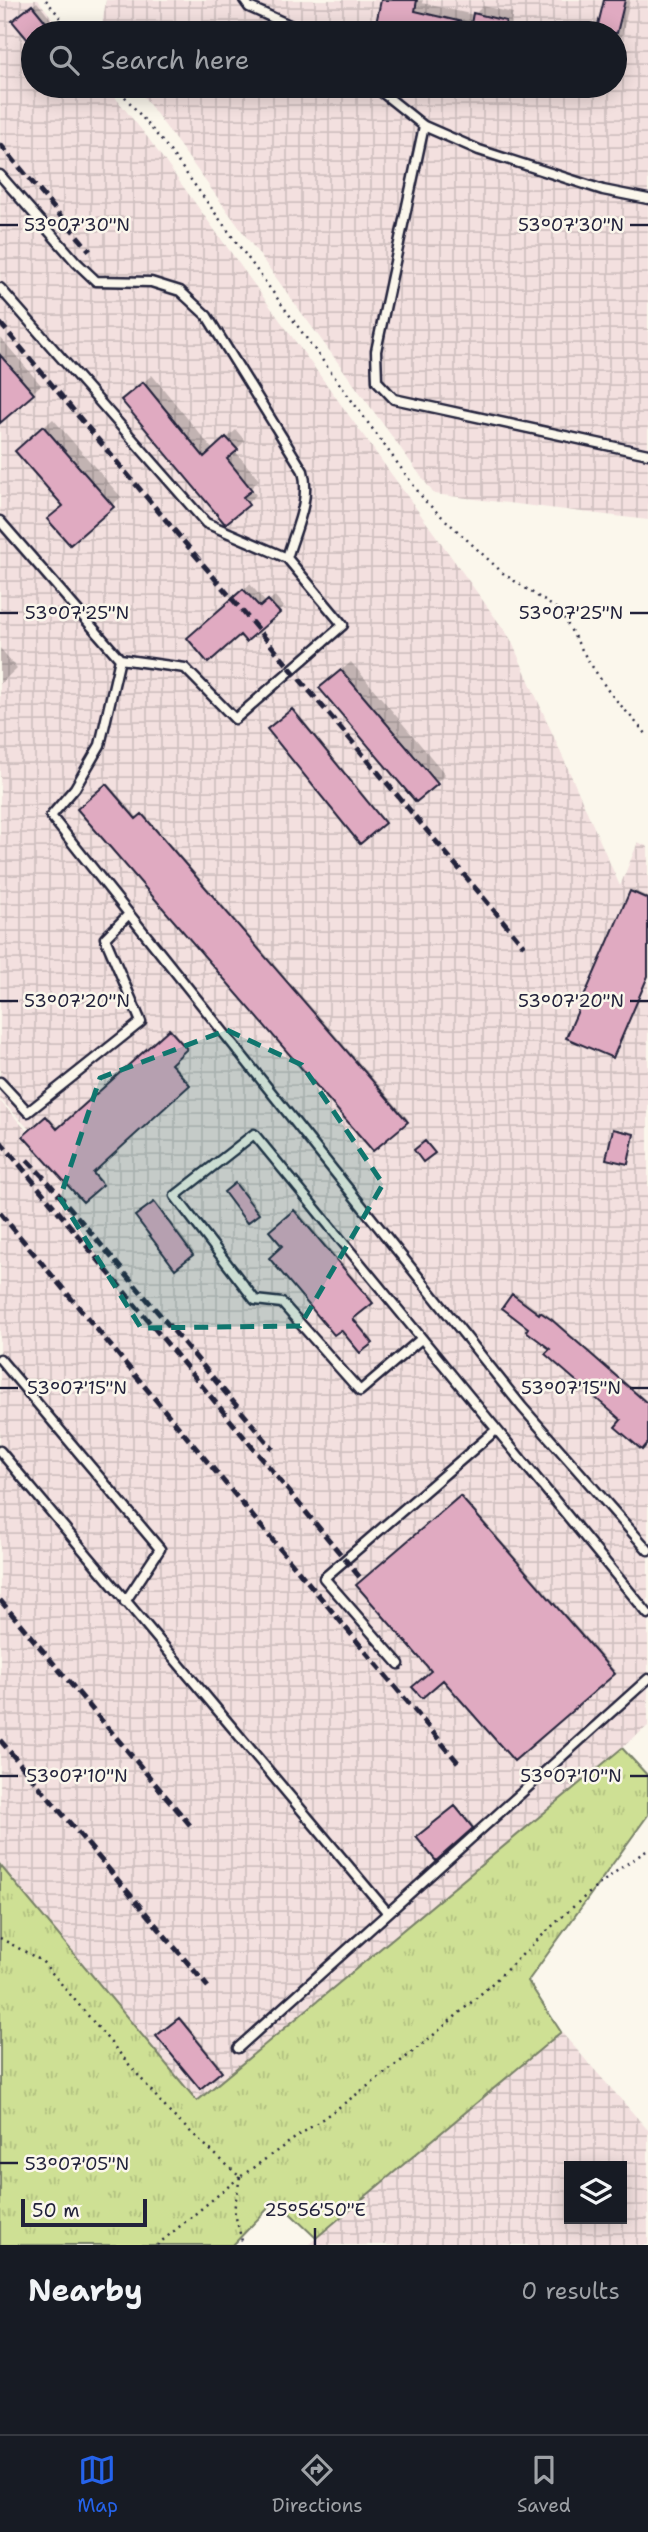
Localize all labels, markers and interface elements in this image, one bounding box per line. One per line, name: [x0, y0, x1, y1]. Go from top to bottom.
search box: [21, 21, 627, 98]
icon: search: [45, 41, 83, 79]
text: Search here: [101, 42, 250, 77]
text: 53°07'30"N: [24, 213, 130, 237]
text: 53°07'30"N: [518, 213, 624, 237]
text: 53°07'25"N: [25, 601, 129, 625]
text: 53°07'25"N: [519, 601, 623, 625]
text: 53°07'20"N: [24, 989, 130, 1013]
text: 53°07'20"N: [518, 989, 624, 1013]
text: 53°07'15"N: [27, 1376, 127, 1400]
text: 53°07'15"N: [521, 1376, 621, 1400]
text: 53°07'10"N: [26, 1764, 128, 1788]
text: 53°07'10"N: [520, 1764, 622, 1788]
text: 53°07'05"N: [25, 2152, 129, 2176]
map controls: [564, 2161, 627, 2224]
button: layers: [564, 2161, 627, 2224]
scale bar: [21, 2196, 147, 2228]
text: 50 m: [32, 2198, 80, 2223]
text: 25°56'50"E: [264, 2198, 366, 2222]
text: Nearby: [28, 2270, 143, 2311]
text: 0 results: [521, 2276, 620, 2306]
tab: Map: [77, 2451, 118, 2518]
tab: Directions: [272, 2451, 363, 2518]
tab: Saved: [517, 2451, 571, 2518]

